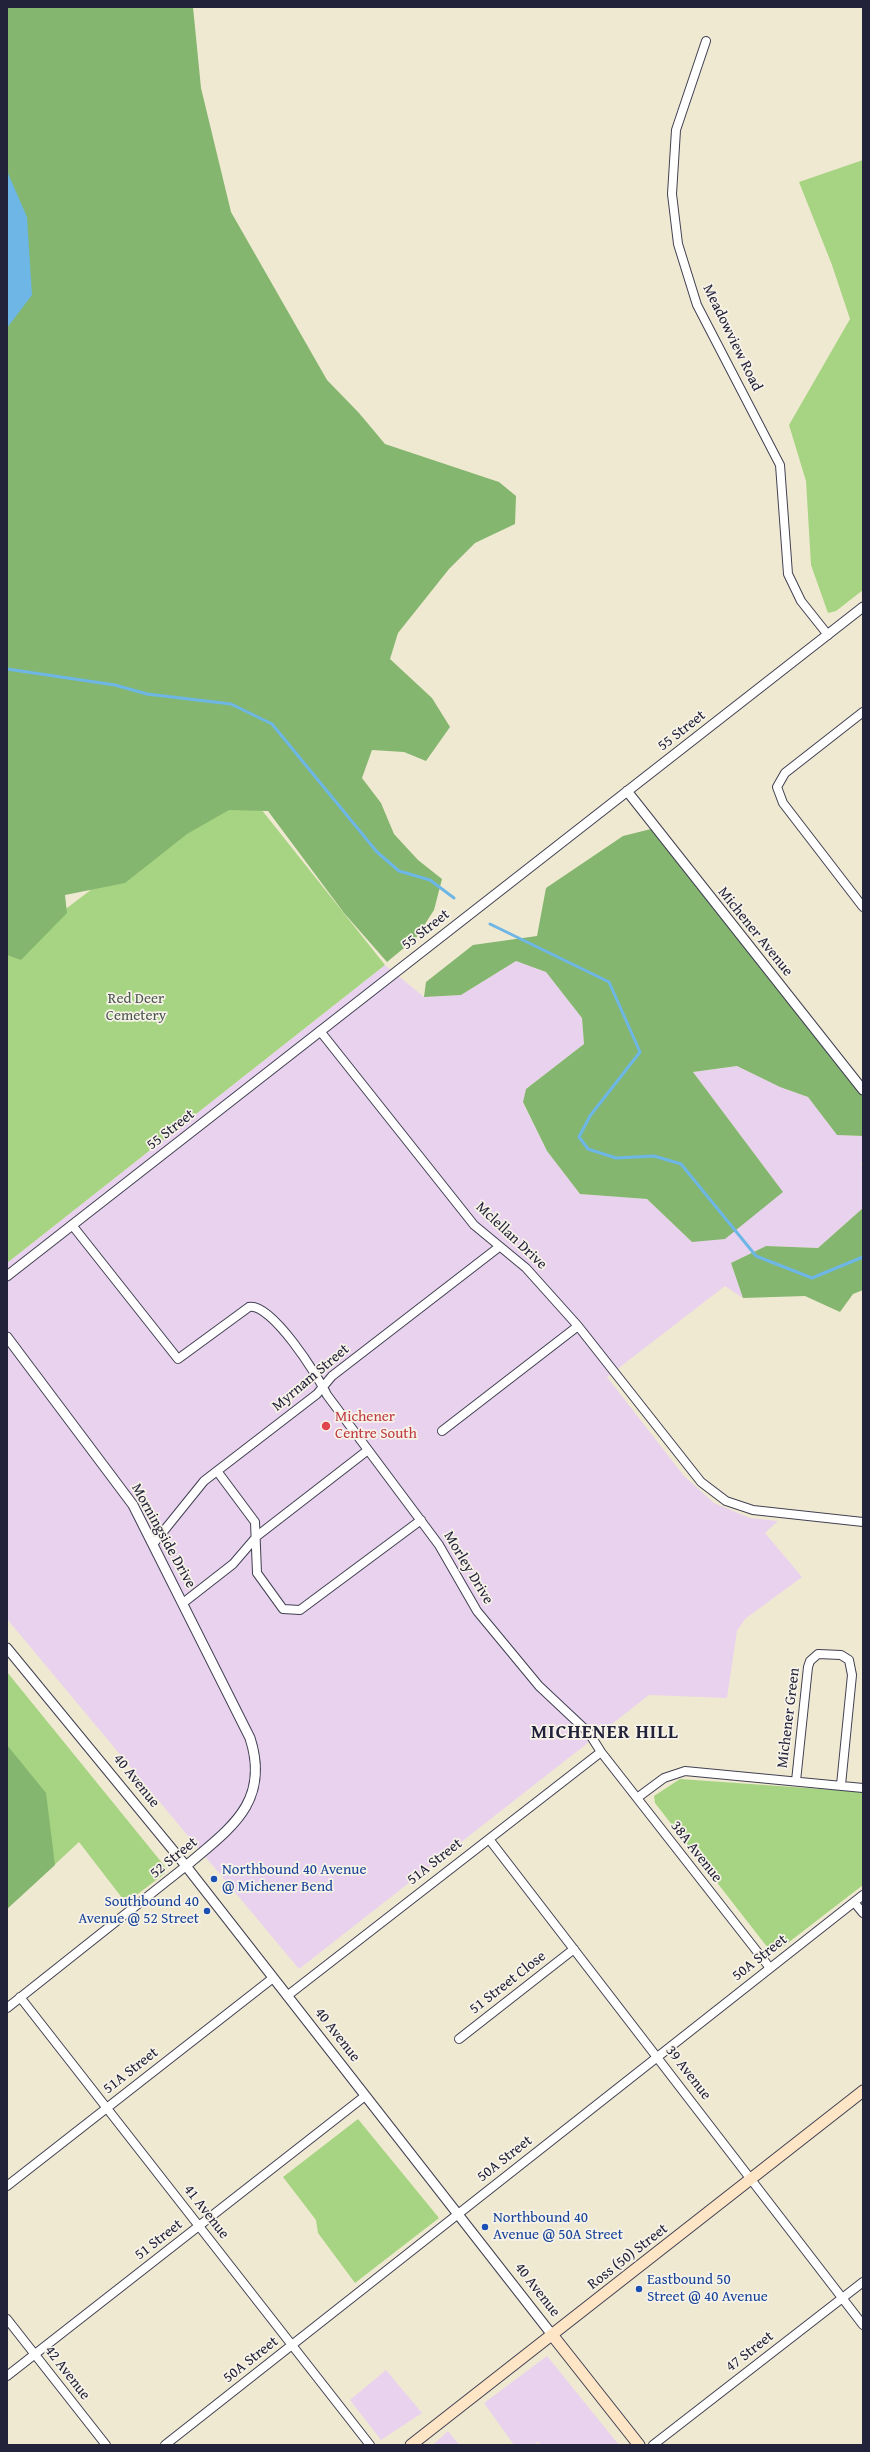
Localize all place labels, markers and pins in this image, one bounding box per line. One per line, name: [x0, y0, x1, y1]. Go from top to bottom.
place label: Michener Centre South: [335, 1408, 417, 1443]
marker: Michener Centre South: [320, 1420, 332, 1432]
place label: Northbound 40 Avenue @ Michener Bend: [222, 1861, 366, 1896]
marker: Northbound 40 Avenue @ Michener Bend: [209, 1874, 219, 1884]
place label: Southbound 40 Avenue @ 52 Street: [78, 1893, 199, 1928]
marker: Southbound 40 Avenue @ 52 Street: [202, 1906, 212, 1916]
place label: Northbound 40 Avenue @ 50A Street: [493, 2209, 623, 2244]
marker: Northbound 40 Avenue @ 50A Street: [480, 2222, 490, 2232]
place label: Eastbound 50 Street @ 40 Avenue: [647, 2271, 768, 2306]
marker: Eastbound 50 Street @ 40 Avenue: [634, 2284, 644, 2294]

